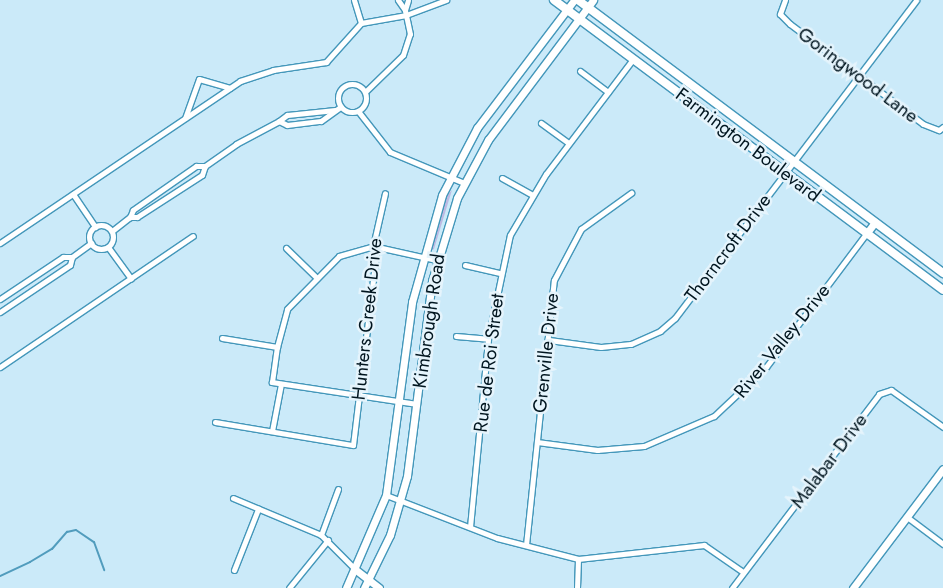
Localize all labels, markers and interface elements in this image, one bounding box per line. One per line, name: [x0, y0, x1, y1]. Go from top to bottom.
street label: Goringwood Lane: [793, 22, 923, 128]
street label: Farmington Boulevard: [671, 83, 825, 207]
street label: Thorncroft Drive: [680, 190, 776, 306]
street label: Hunters Creek Drive: [347, 237, 387, 401]
street label: Kimbrough Road: [408, 252, 450, 390]
street label: River Valley Drive: [729, 279, 835, 403]
street label: Rue de Roi Street: [469, 292, 509, 434]
street label: Grenville Drive: [528, 292, 564, 414]
street label: Malabar Drive: [786, 409, 872, 513]

